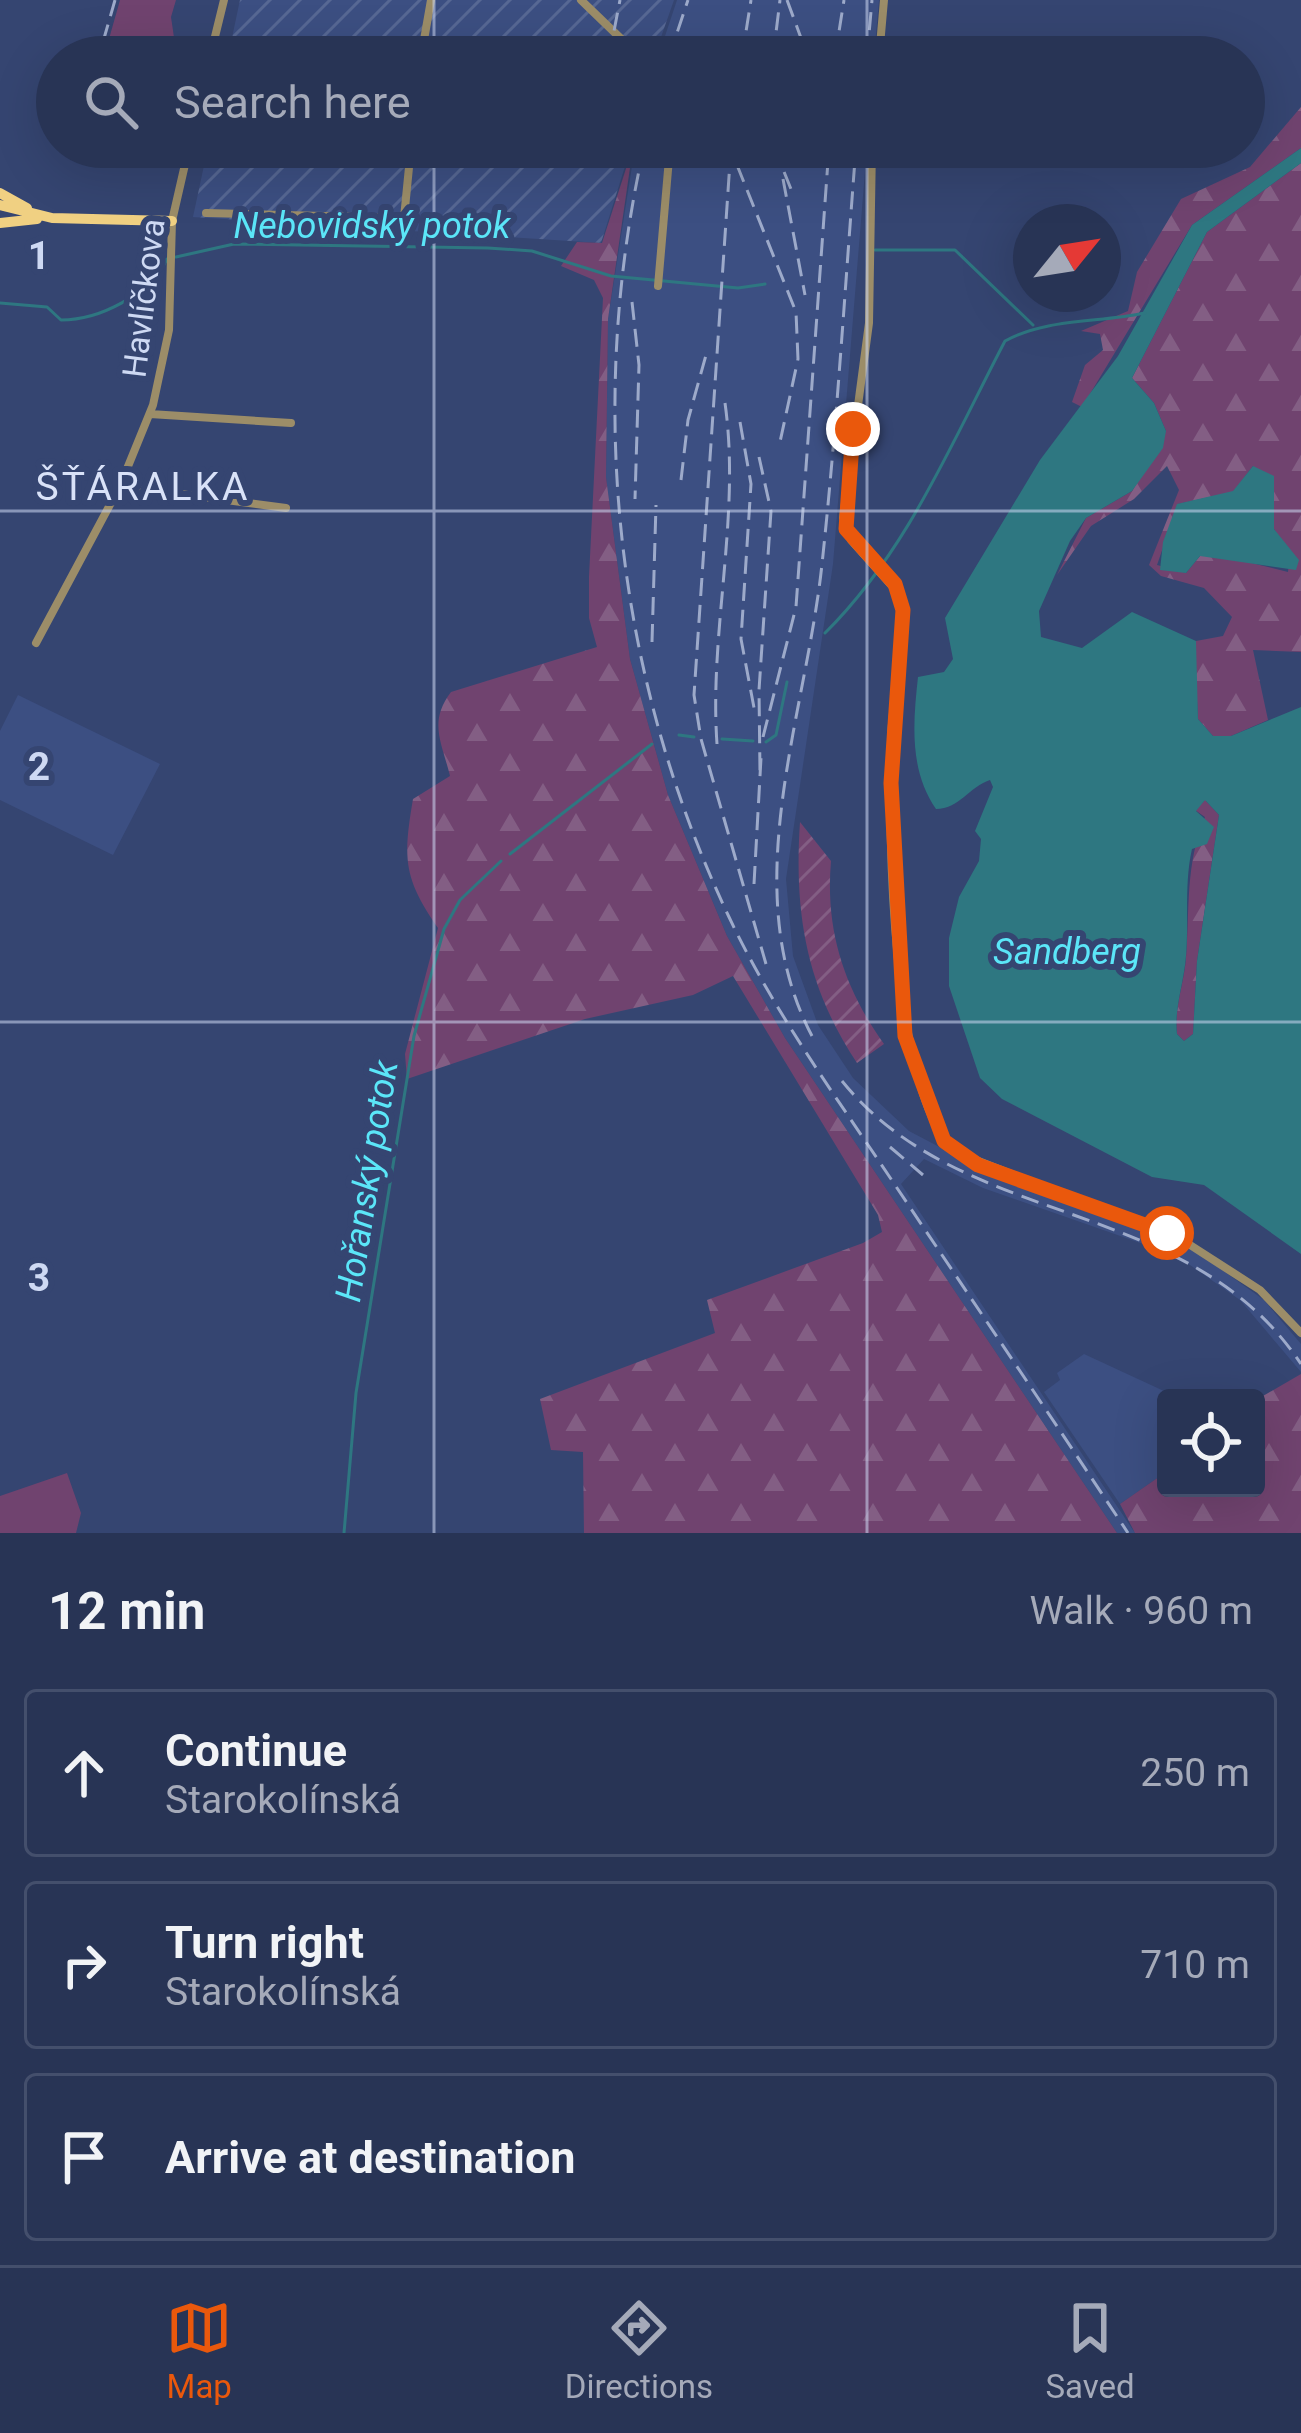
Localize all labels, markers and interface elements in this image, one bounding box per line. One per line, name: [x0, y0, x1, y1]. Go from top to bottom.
search box: [36, 36, 1265, 168]
icon: search: [78, 69, 144, 135]
text: Search here: [174, 76, 411, 129]
north arrow: [1013, 204, 1121, 312]
water label: Nebovidský potok: [233, 205, 512, 247]
street label: Havlíčkova: [114, 216, 173, 380]
text: 1: [28, 233, 50, 279]
route end: [826, 402, 880, 456]
district label: ŠŤÁRALKA: [36, 464, 250, 510]
text: 2: [28, 744, 50, 790]
water label: Sandberg: [993, 931, 1141, 973]
water label: Hořanský potok: [327, 1056, 407, 1305]
route start: [1140, 1206, 1194, 1260]
text: 3: [28, 1255, 50, 1301]
map controls: [1157, 1389, 1265, 1497]
button: locate: [1157, 1389, 1265, 1497]
text: 12 min: [48, 1582, 205, 1641]
text: Walk · 960 m: [1029, 1588, 1253, 1634]
text: Continue: [165, 1724, 347, 1777]
icon: ahead: [51, 1740, 117, 1806]
text: 250 m: [1140, 1750, 1250, 1796]
text: Starokolínská: [165, 1777, 401, 1823]
text: Turn right: [165, 1916, 364, 1969]
icon: right: [51, 1932, 117, 1998]
text: 710 m: [1140, 1942, 1250, 1988]
text: Starokolínská: [165, 1969, 401, 2015]
icon: arrive: [51, 2124, 117, 2190]
text: Arrive at destination: [165, 2131, 576, 2184]
tab: Map: [166, 2295, 232, 2406]
tab: Directions: [565, 2295, 713, 2406]
tab: Saved: [1046, 2295, 1135, 2406]

